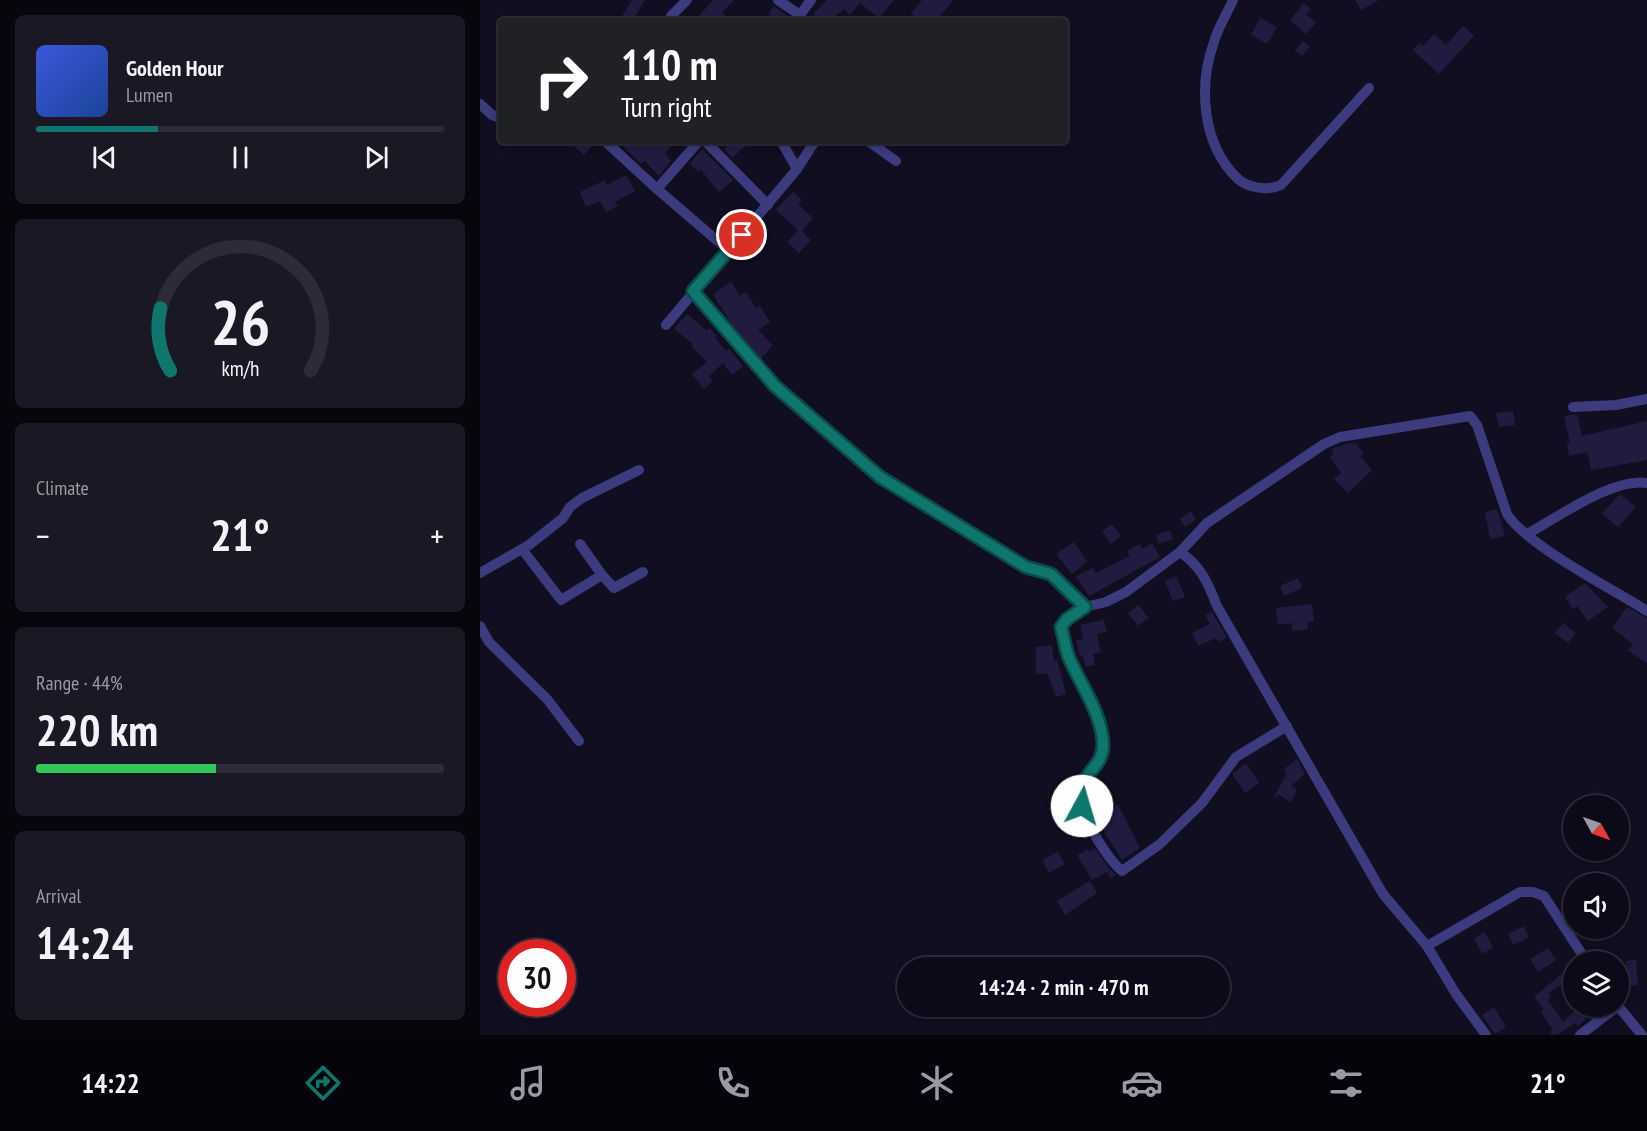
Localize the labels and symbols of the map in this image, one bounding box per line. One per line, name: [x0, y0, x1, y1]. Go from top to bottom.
pin: [716, 209, 767, 260]
position arrow: [1050, 774, 1114, 838]
north arrow: [1563, 795, 1629, 861]
speed limit sign: 30: [498, 939, 576, 1017]

